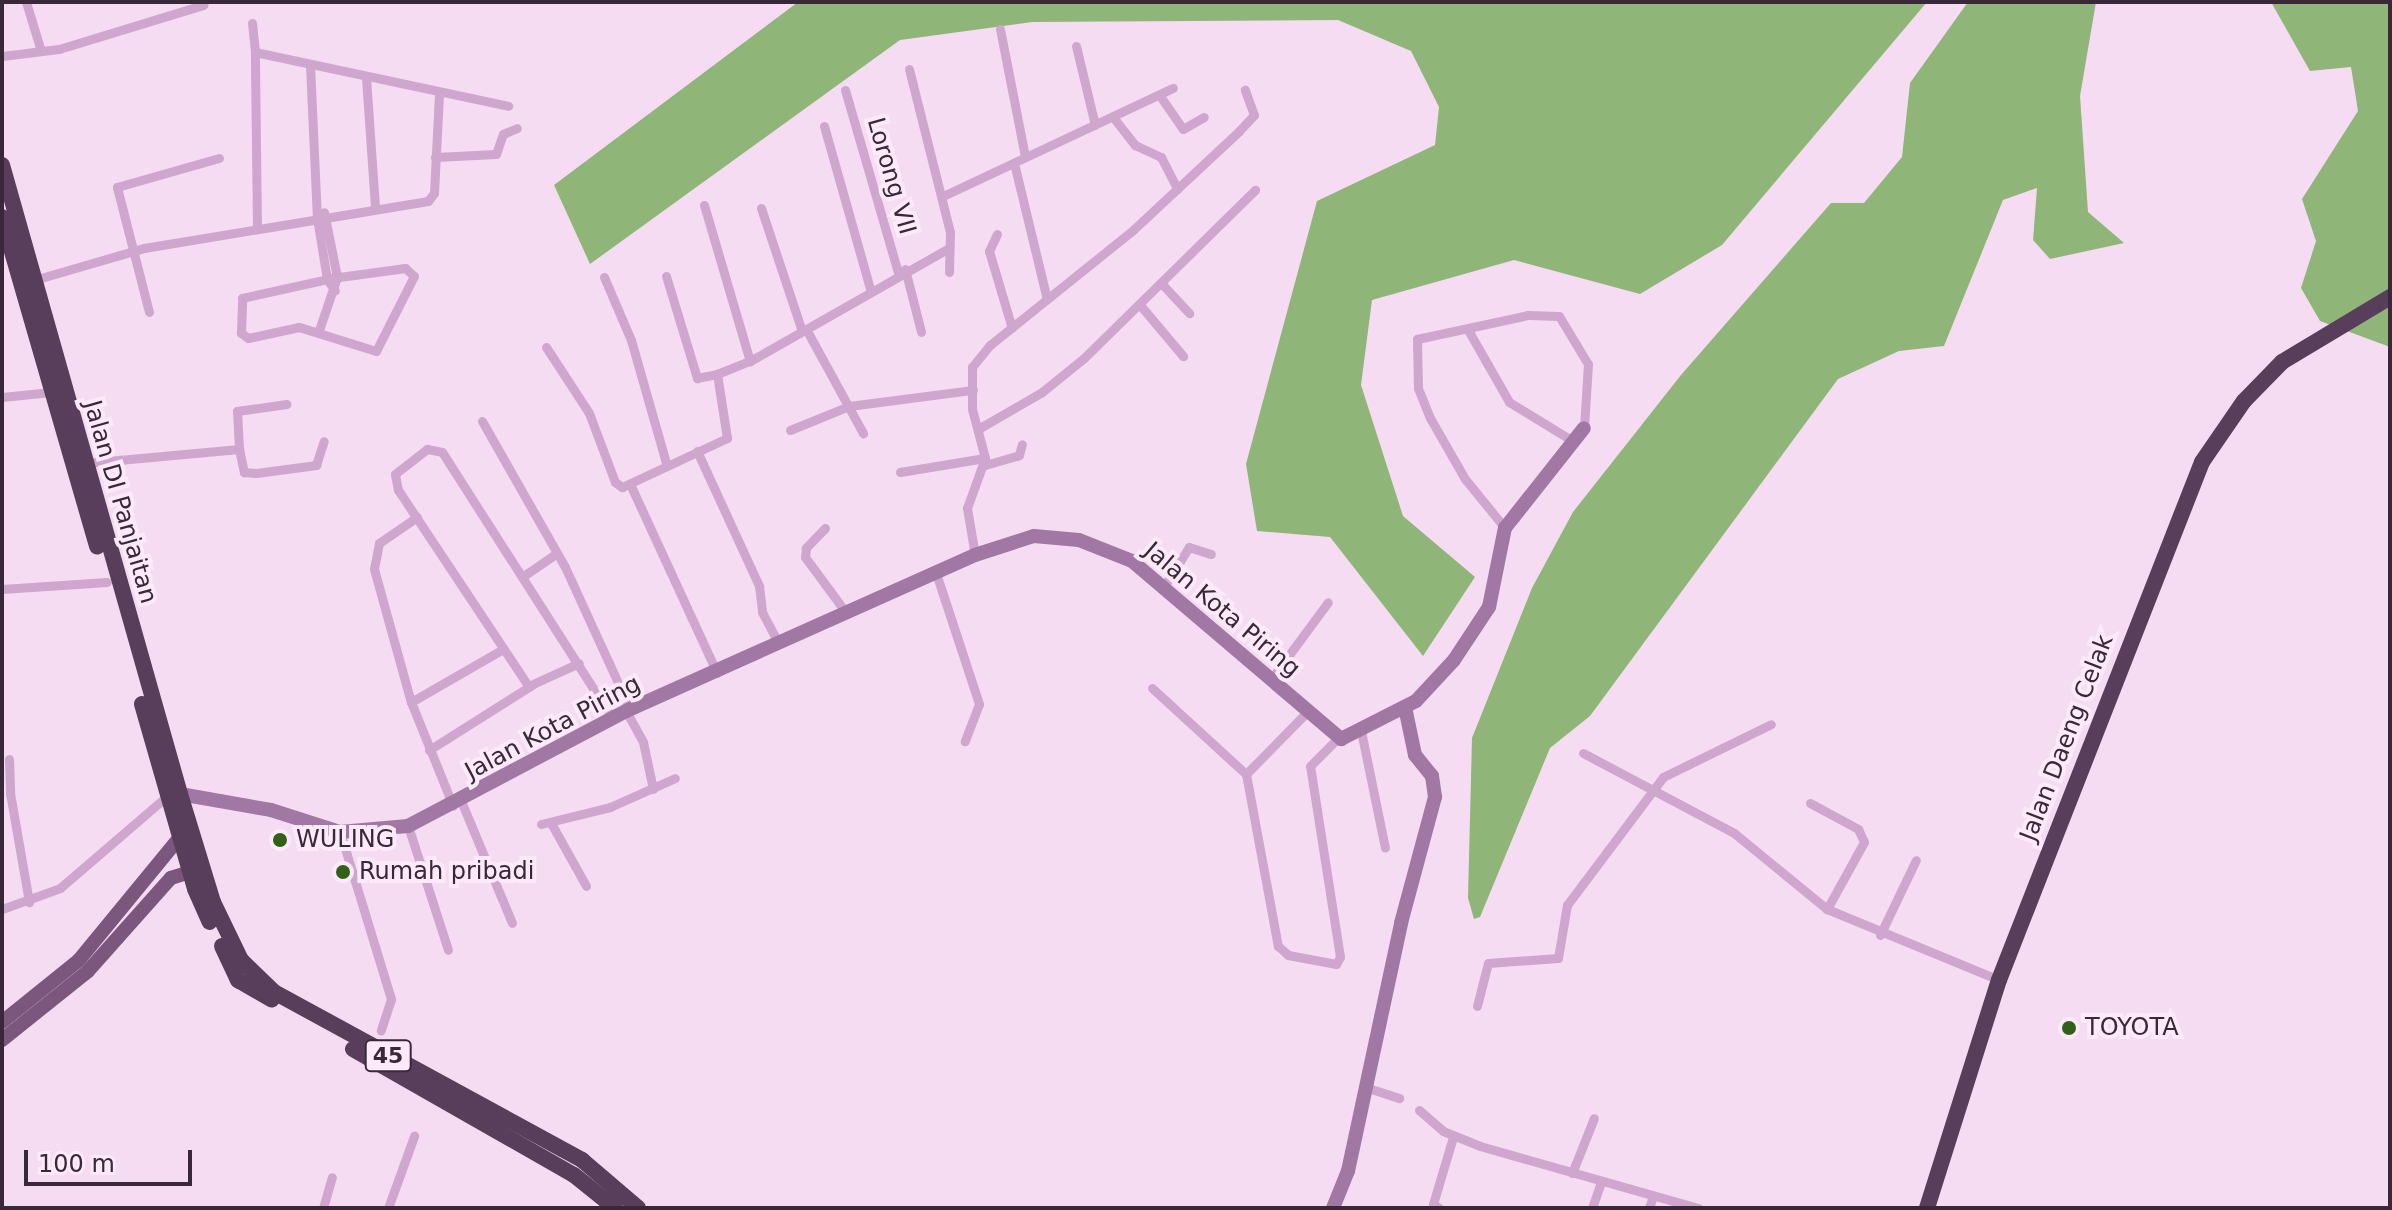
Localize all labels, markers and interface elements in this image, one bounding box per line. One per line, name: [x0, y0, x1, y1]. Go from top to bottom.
street label: Lorong VII: [861, 114, 921, 238]
street label: Jalan DI Panjaitan: [77, 397, 163, 607]
street label: Jalan Kota Piring: [1138, 536, 1306, 684]
street label: Jalan Daeng Celak: [2014, 631, 2120, 845]
street label: Jalan Kota Piring: [460, 670, 646, 786]
place label: WULING: [296, 826, 394, 854]
marker: WULING: [271, 831, 289, 849]
place label: Rumah pribadi: [359, 858, 534, 886]
marker: Rumah pribadi: [334, 863, 352, 881]
place label: TOYOTA: [2085, 1014, 2179, 1042]
marker: TOYOTA: [2060, 1019, 2078, 1037]
road number: 45: [364, 1038, 412, 1074]
scale bar: [28, 1134, 196, 1184]
text: 100 m: [38, 1150, 115, 1178]

